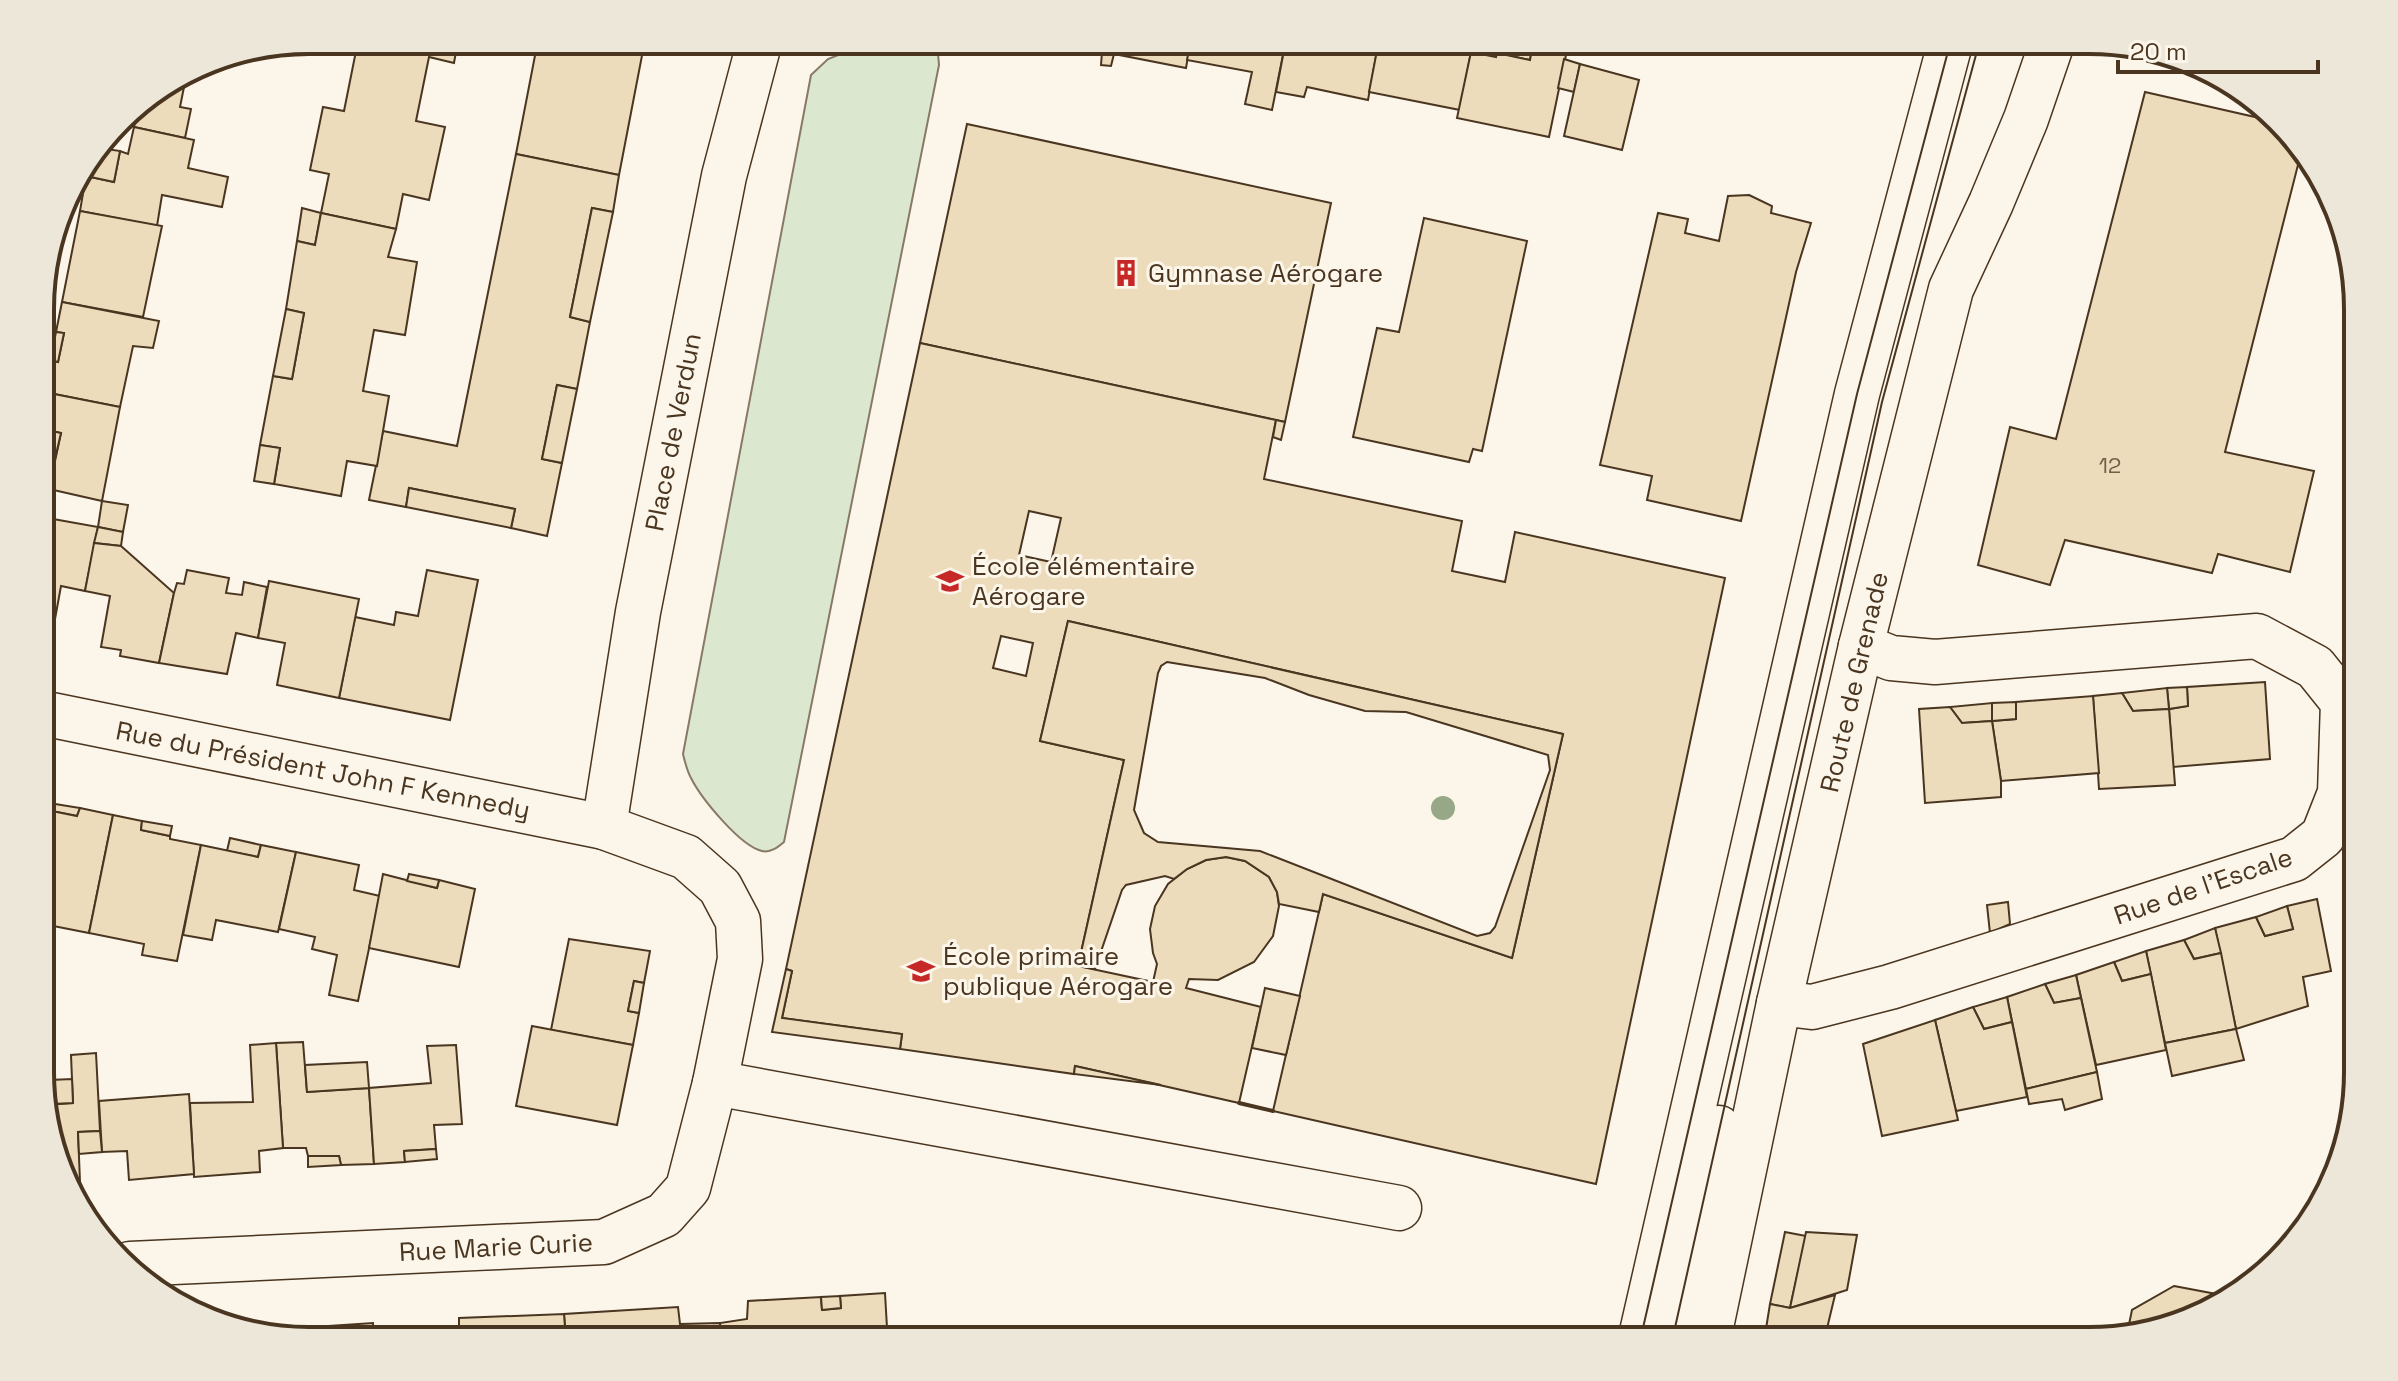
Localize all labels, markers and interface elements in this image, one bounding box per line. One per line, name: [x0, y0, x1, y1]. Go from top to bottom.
scale bar: [2118, 24, 2318, 74]
text: 20 m: [2130, 36, 2187, 67]
place label: Gymnase Aérogare: [1148, 256, 1383, 290]
building icon: Gymnase Aérogare: [1111, 258, 1141, 288]
street label: Place de Verdun: [637, 330, 709, 534]
house number: 12: [2099, 451, 2121, 479]
place label: École élémentaire Aérogare: [972, 549, 1195, 613]
school or university icon: École élémentaire Aérogare: [935, 566, 965, 596]
street label: Route de Grenade: [1812, 568, 1896, 796]
street label: Rue du Président John F Kennedy: [113, 713, 533, 827]
street label: Rue de l'Escale: [2109, 840, 2297, 932]
place label: École primaire publique Aérogare: [943, 939, 1173, 1003]
school or university icon: École primaire publique Aérogare: [906, 956, 936, 986]
street label: Rue Marie Curie: [398, 1225, 594, 1269]

